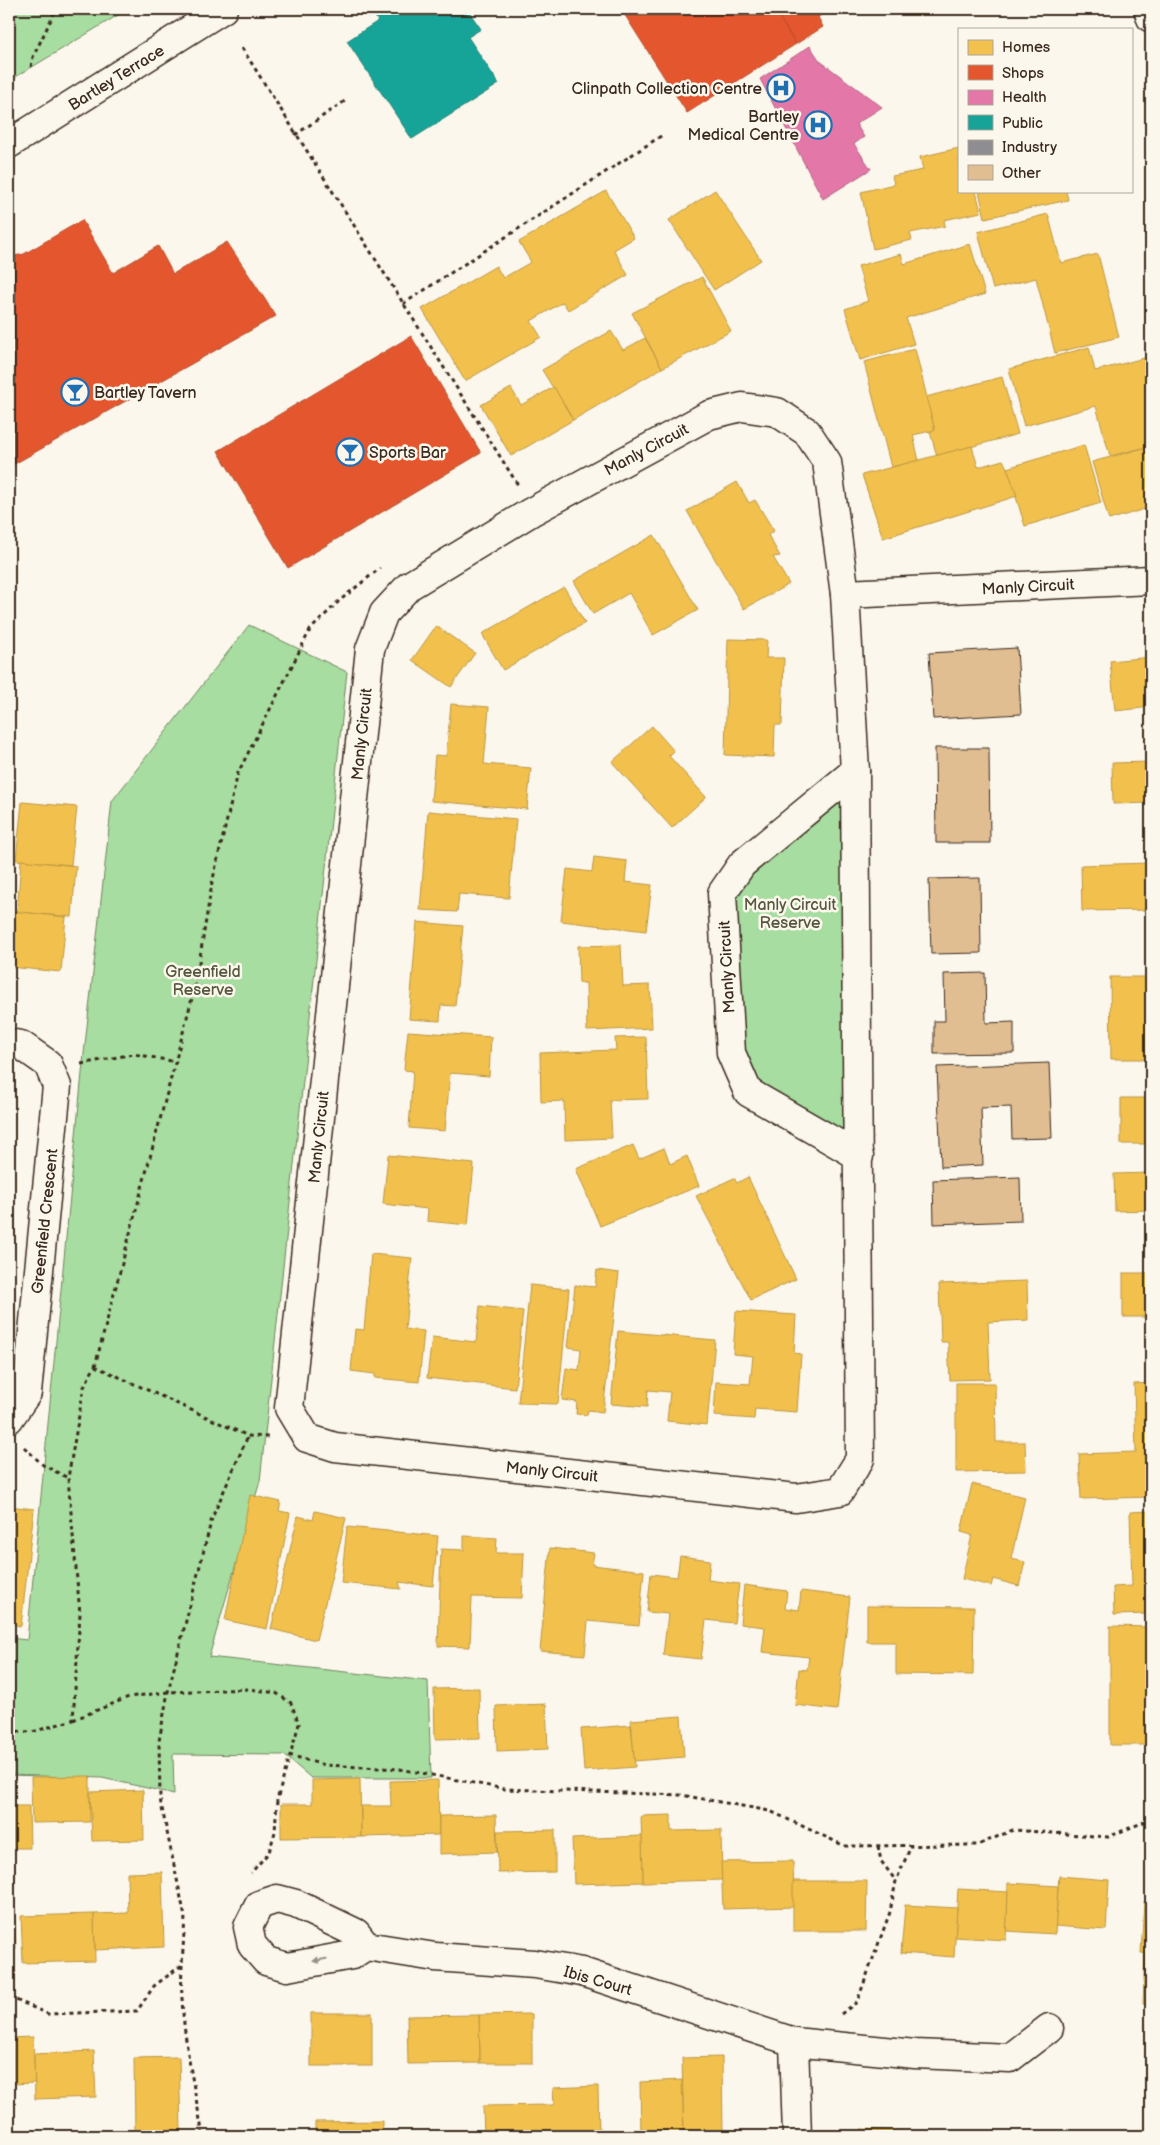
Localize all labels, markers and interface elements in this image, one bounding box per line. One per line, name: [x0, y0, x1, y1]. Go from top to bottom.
legend: [958, 28, 1132, 192]
text: Homes: [1002, 38, 1051, 57]
street label: Bartley Terrace: [65, 41, 169, 115]
text: Shops: [1002, 64, 1045, 83]
hospital icon: Clinpath Collection Centre: [766, 73, 796, 103]
place label: Clinpath Collection Centre: [572, 80, 763, 99]
text: Health: [1002, 88, 1047, 107]
place label: Bartley Medical Centre: [688, 108, 800, 145]
hospital icon: Bartley Medical Centre: [803, 110, 833, 140]
text: Public: [1002, 114, 1043, 133]
text: Industry: [1002, 138, 1057, 157]
text: Other: [1002, 164, 1041, 183]
bar icon: Bartley Tavern: [60, 377, 90, 407]
place label: Bartley Tavern: [94, 384, 196, 403]
street label: Manly Circuit: [601, 420, 692, 480]
bar icon: Sports Bar: [335, 437, 365, 467]
place label: Sports Bar: [369, 444, 446, 463]
street label: Manly Circuit: [981, 576, 1075, 599]
street label: Manly Circuit: [348, 687, 377, 781]
park label: Manly Circuit Reserve: [744, 896, 836, 933]
street label: Manly Circuit: [716, 920, 739, 1014]
park label: Greenfield Reserve: [165, 963, 241, 1000]
street label: Manly Circuit: [305, 1090, 334, 1184]
street label: Greenfield Crescent: [28, 1148, 63, 1295]
street label: Manly Circuit: [505, 1458, 599, 1487]
one-way arrow: [312, 1956, 327, 1964]
street label: Ibis Court: [561, 1963, 634, 2000]

